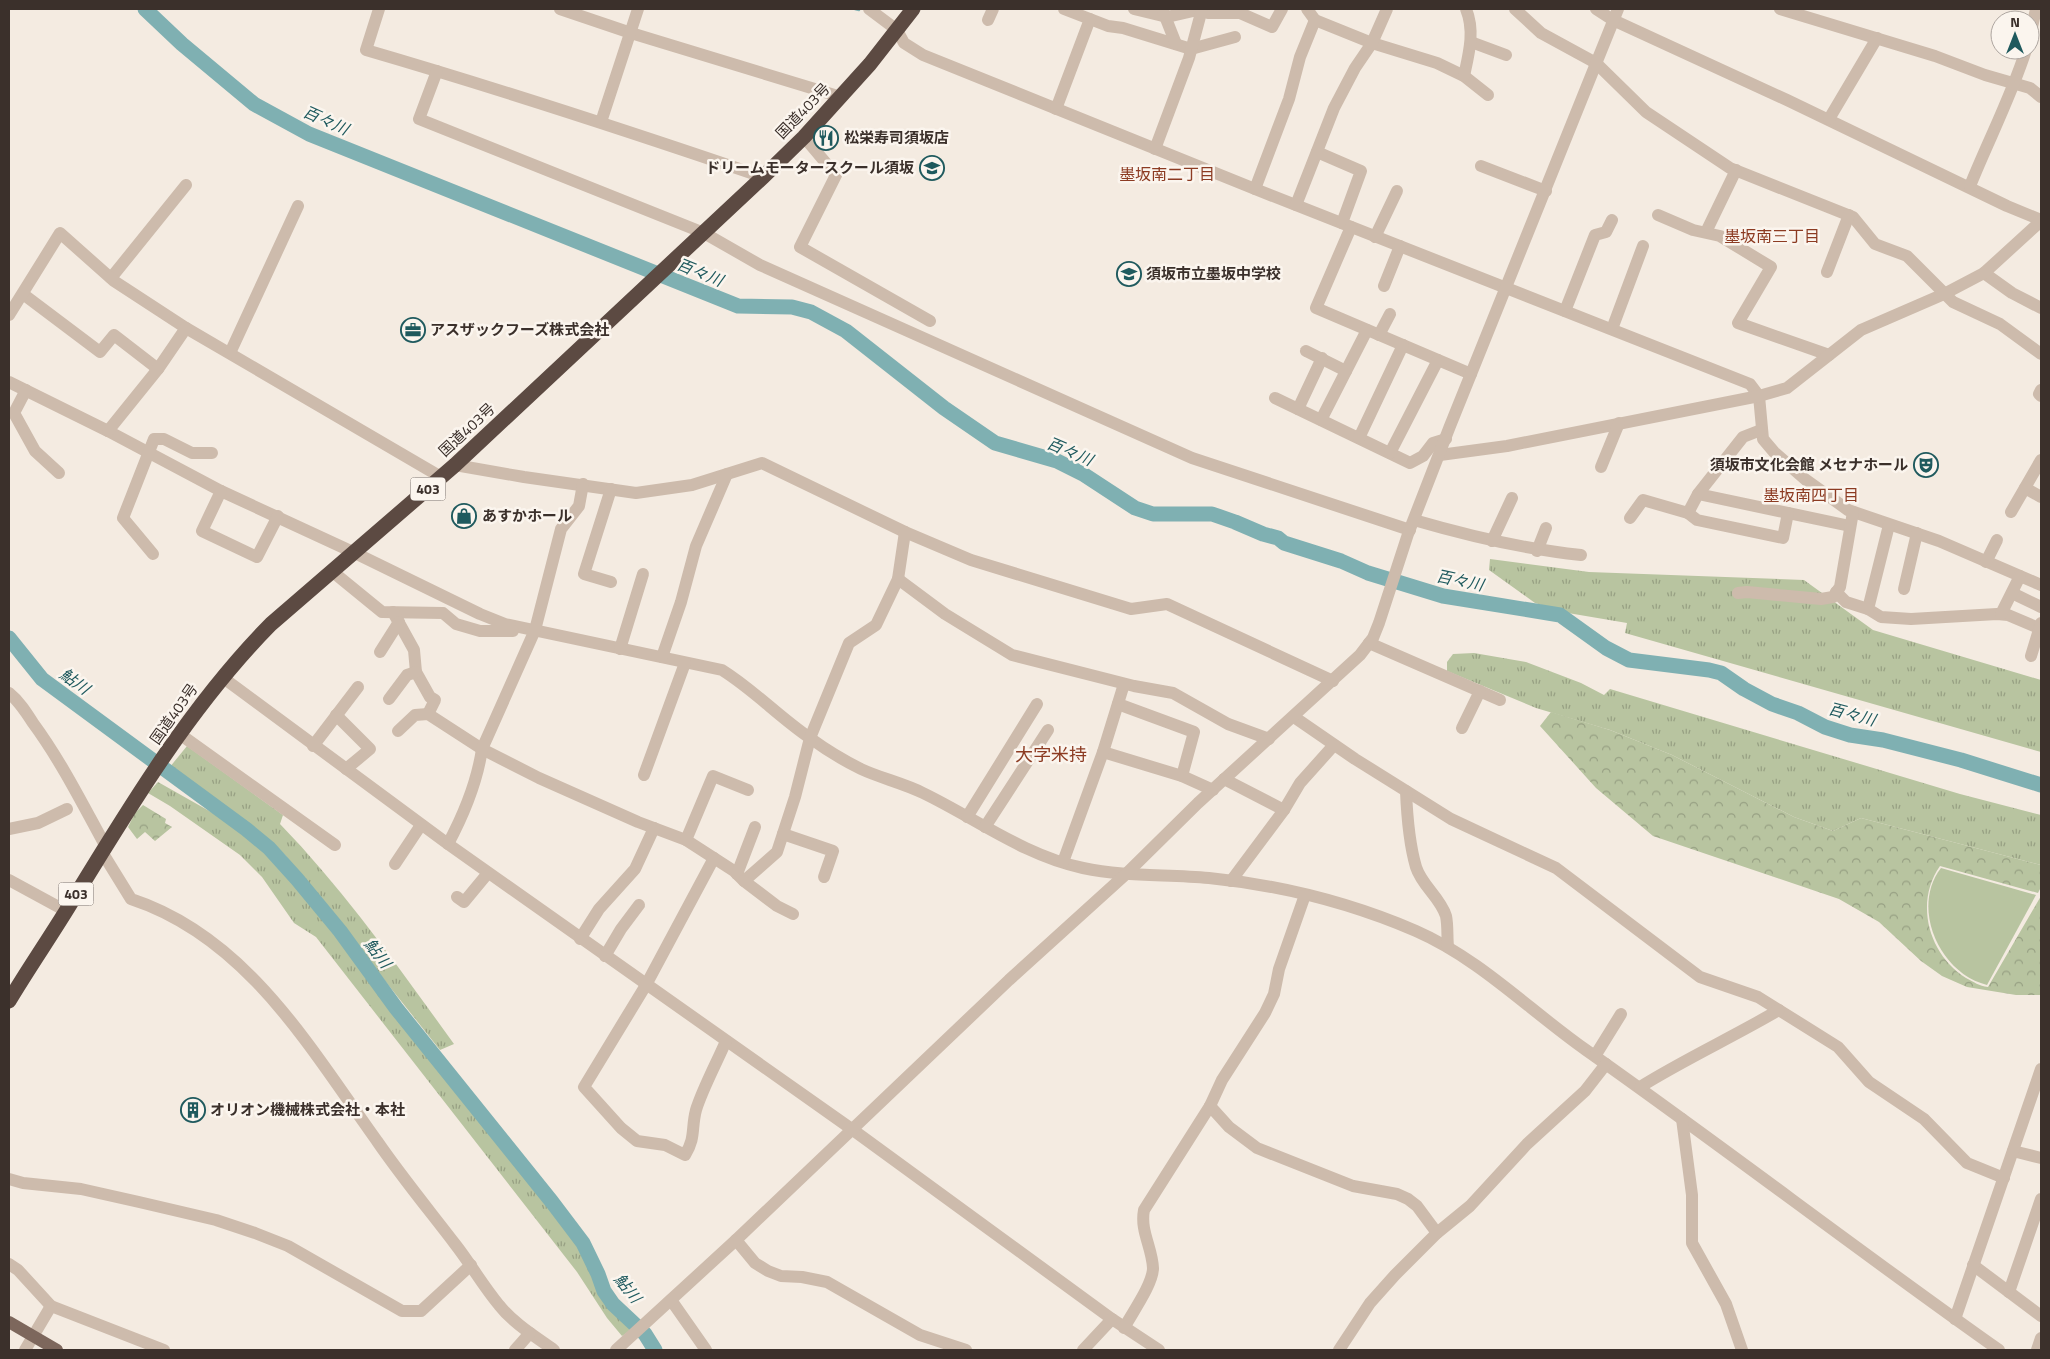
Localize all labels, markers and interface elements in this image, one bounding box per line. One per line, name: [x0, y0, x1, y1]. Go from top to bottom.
north arrow: [1990, 10, 2040, 60]
text: N: [2010, 11, 2020, 32]
street label: 国道403号: [770, 77, 835, 144]
water label: 百々川: [299, 99, 355, 142]
restaurant icon: 松栄寿司須坂店: [813, 125, 839, 151]
place label: 松栄寿司須坂店: [844, 126, 949, 149]
school or university icon: ドリームモータースクール須坂: [919, 155, 945, 181]
place label: ドリームモータースクール須坂: [705, 156, 914, 179]
district label: 墨坂南二丁目: [1119, 162, 1215, 186]
district label: 墨坂南三丁目: [1724, 224, 1820, 248]
water label: 百々川: [673, 252, 729, 293]
school or university icon: 須坂市立墨坂中学校: [1116, 261, 1142, 287]
place label: 須坂市立墨坂中学校: [1146, 262, 1281, 285]
office icon: アスザックフーズ株式会社: [400, 317, 426, 343]
place label: アスザックフーズ株式会社: [430, 318, 609, 341]
street label: 国道403号: [433, 397, 500, 462]
water label: 百々川: [1043, 431, 1099, 472]
theatre icon: 須坂市文化会館 メセナホール: [1913, 452, 1939, 478]
place label: 須坂市文化会館 メセナホール: [1710, 453, 1908, 476]
road number: 403: [410, 478, 446, 500]
district label: 墨坂南四丁目: [1763, 483, 1859, 507]
shop icon: あすかホール: [451, 503, 477, 529]
place label: あすかホール: [482, 504, 572, 527]
water label: 百々川: [1434, 563, 1488, 597]
water label: 鮎川: [55, 662, 97, 701]
street label: 国道403号: [144, 678, 203, 749]
water label: 百々川: [1826, 696, 1880, 732]
district label: 大字米持: [1015, 741, 1087, 768]
road number: 403: [58, 882, 94, 906]
water label: 鮎川: [359, 933, 399, 975]
building icon: オリオン機械株式会社・本社: [180, 1097, 206, 1123]
place label: オリオン機械株式会社・本社: [210, 1098, 405, 1121]
water label: 鮎川: [609, 1268, 649, 1310]

